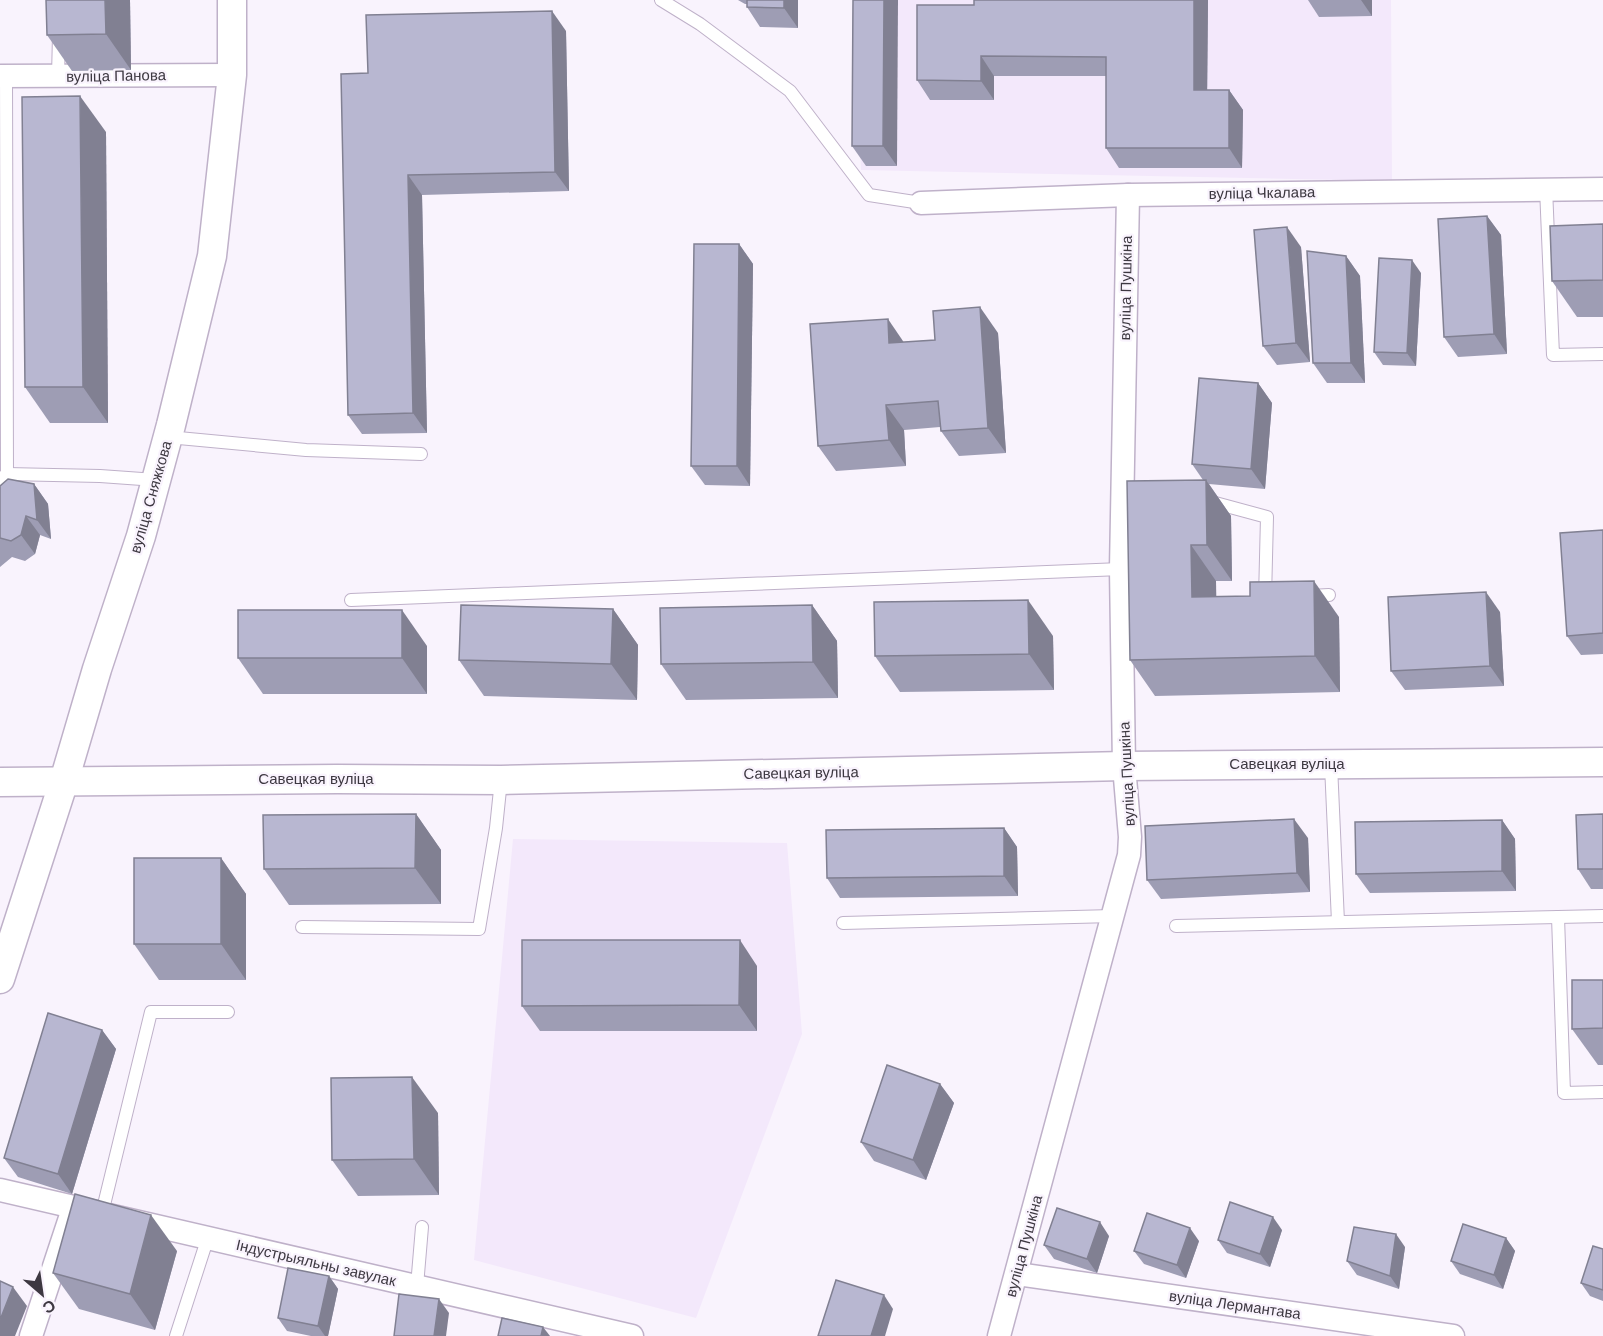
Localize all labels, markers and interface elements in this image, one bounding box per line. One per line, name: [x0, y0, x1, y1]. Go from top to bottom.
street label: вуліца Панова: [66, 66, 167, 85]
street label: вуліца Чкалава: [1209, 183, 1316, 202]
street label: вуліца Пушкіна: [1116, 235, 1135, 341]
street label: вуліца Сняжкова: [126, 438, 175, 555]
street label: вуліца Пушкіна: [1115, 721, 1138, 827]
street label: Савецкая вуліца: [1229, 755, 1345, 772]
street label: Савецкая вуліца: [743, 763, 859, 782]
street label: Савецкая вуліца: [258, 770, 374, 787]
street label: вуліца Пушкіна: [1002, 1192, 1045, 1299]
street label: Індустрыяльны завулак: [234, 1236, 398, 1289]
north arrow: [12, 1264, 72, 1324]
street label: вуліца Лермантава: [1168, 1287, 1303, 1322]
text: С: [39, 1296, 58, 1317]

